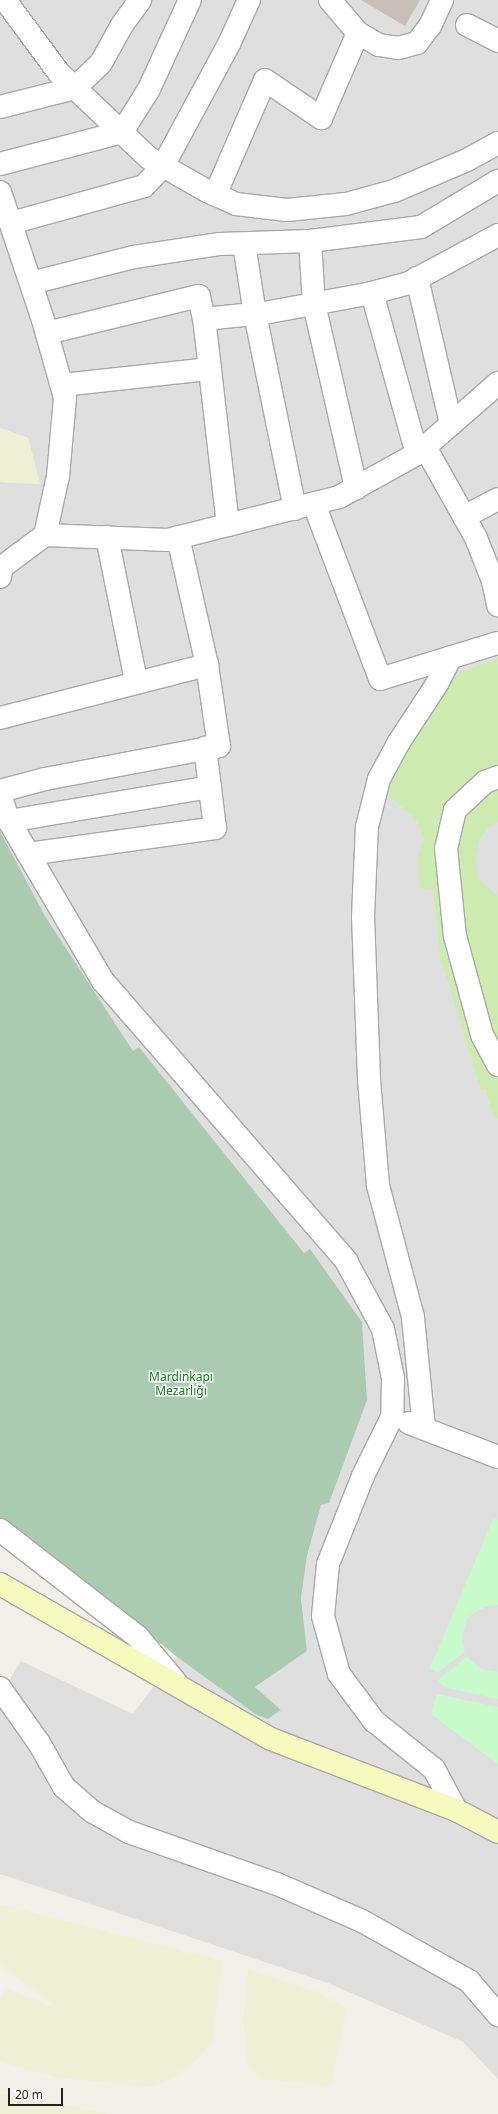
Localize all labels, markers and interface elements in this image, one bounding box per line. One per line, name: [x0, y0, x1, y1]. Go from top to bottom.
park label: Mardinkapı Mezarlığı: [149, 1370, 213, 1398]
scale bar: [10, 2080, 65, 2106]
text: 20 m: [15, 2086, 43, 2103]

